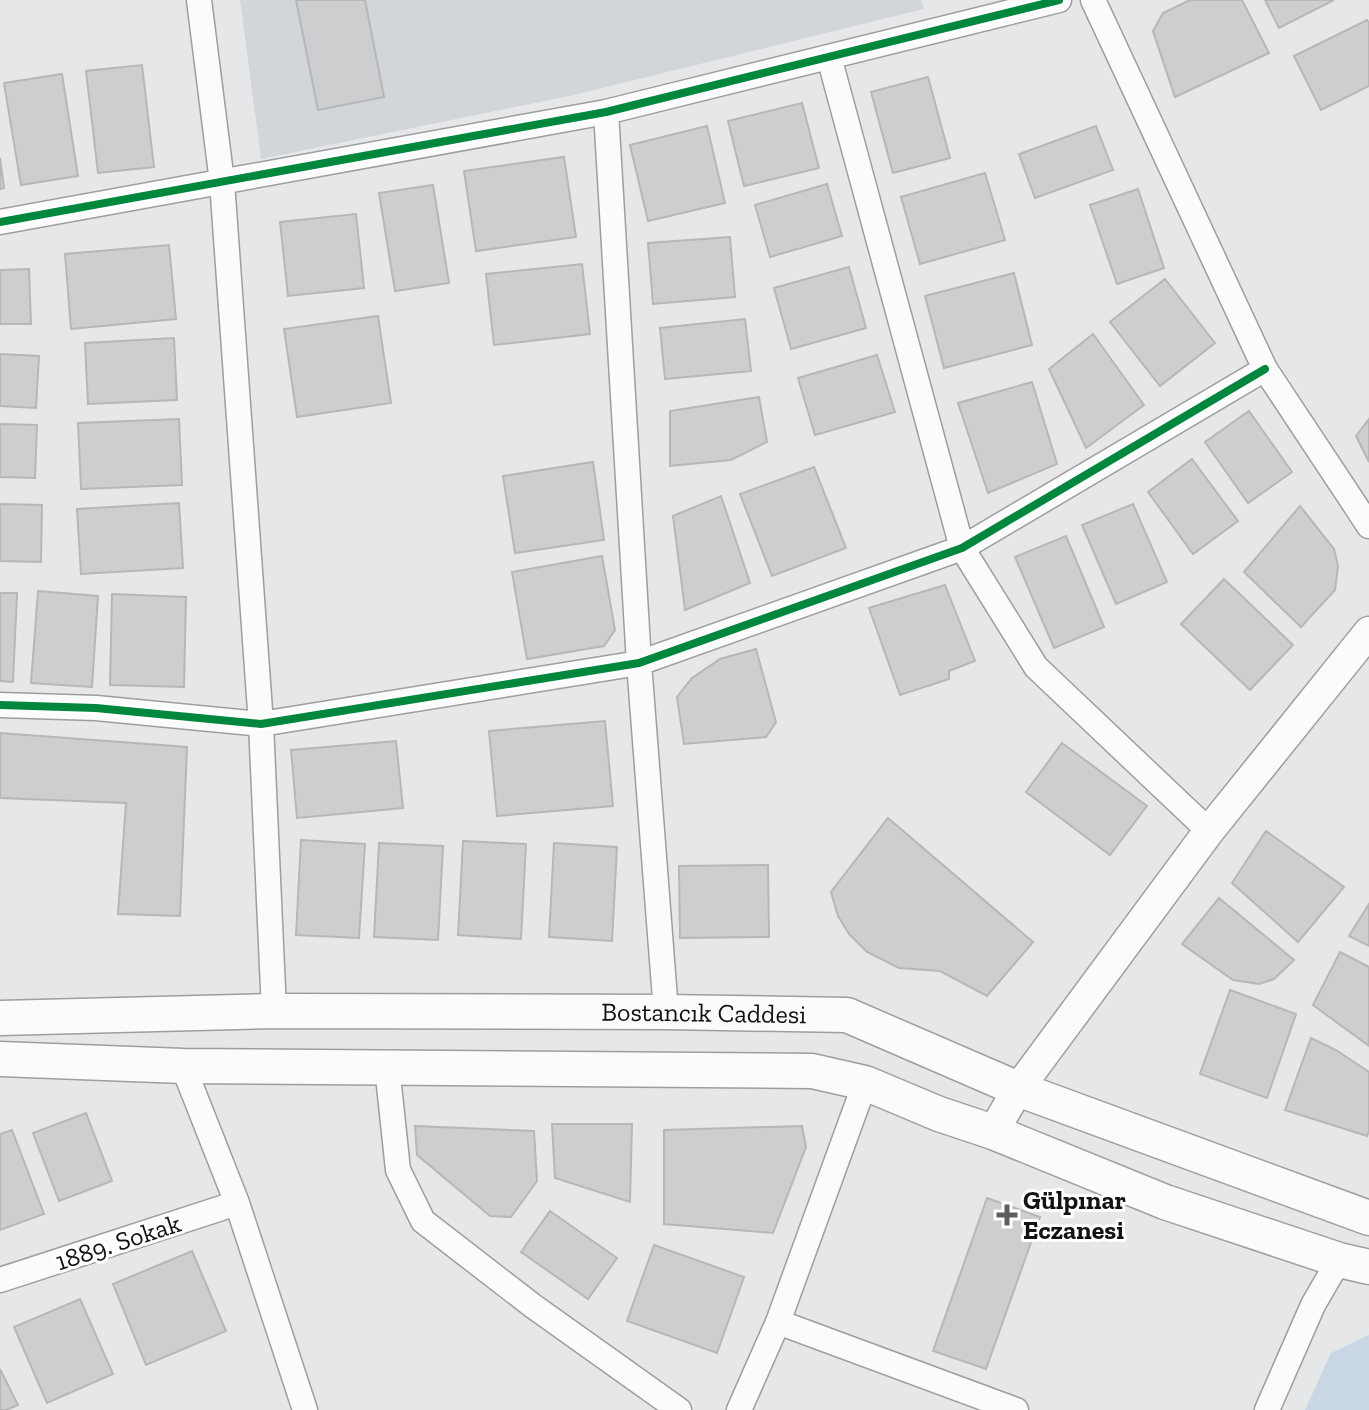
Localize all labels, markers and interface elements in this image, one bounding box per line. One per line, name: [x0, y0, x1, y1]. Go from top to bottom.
street label: Bostancık Caddesi: [601, 996, 807, 1030]
place label: Gülpınar Eczanesi: [1023, 1184, 1126, 1246]
marker: Gülpınar Eczanesi: [998, 1206, 1016, 1224]
street label: 1889. Sokak: [51, 1207, 185, 1277]

